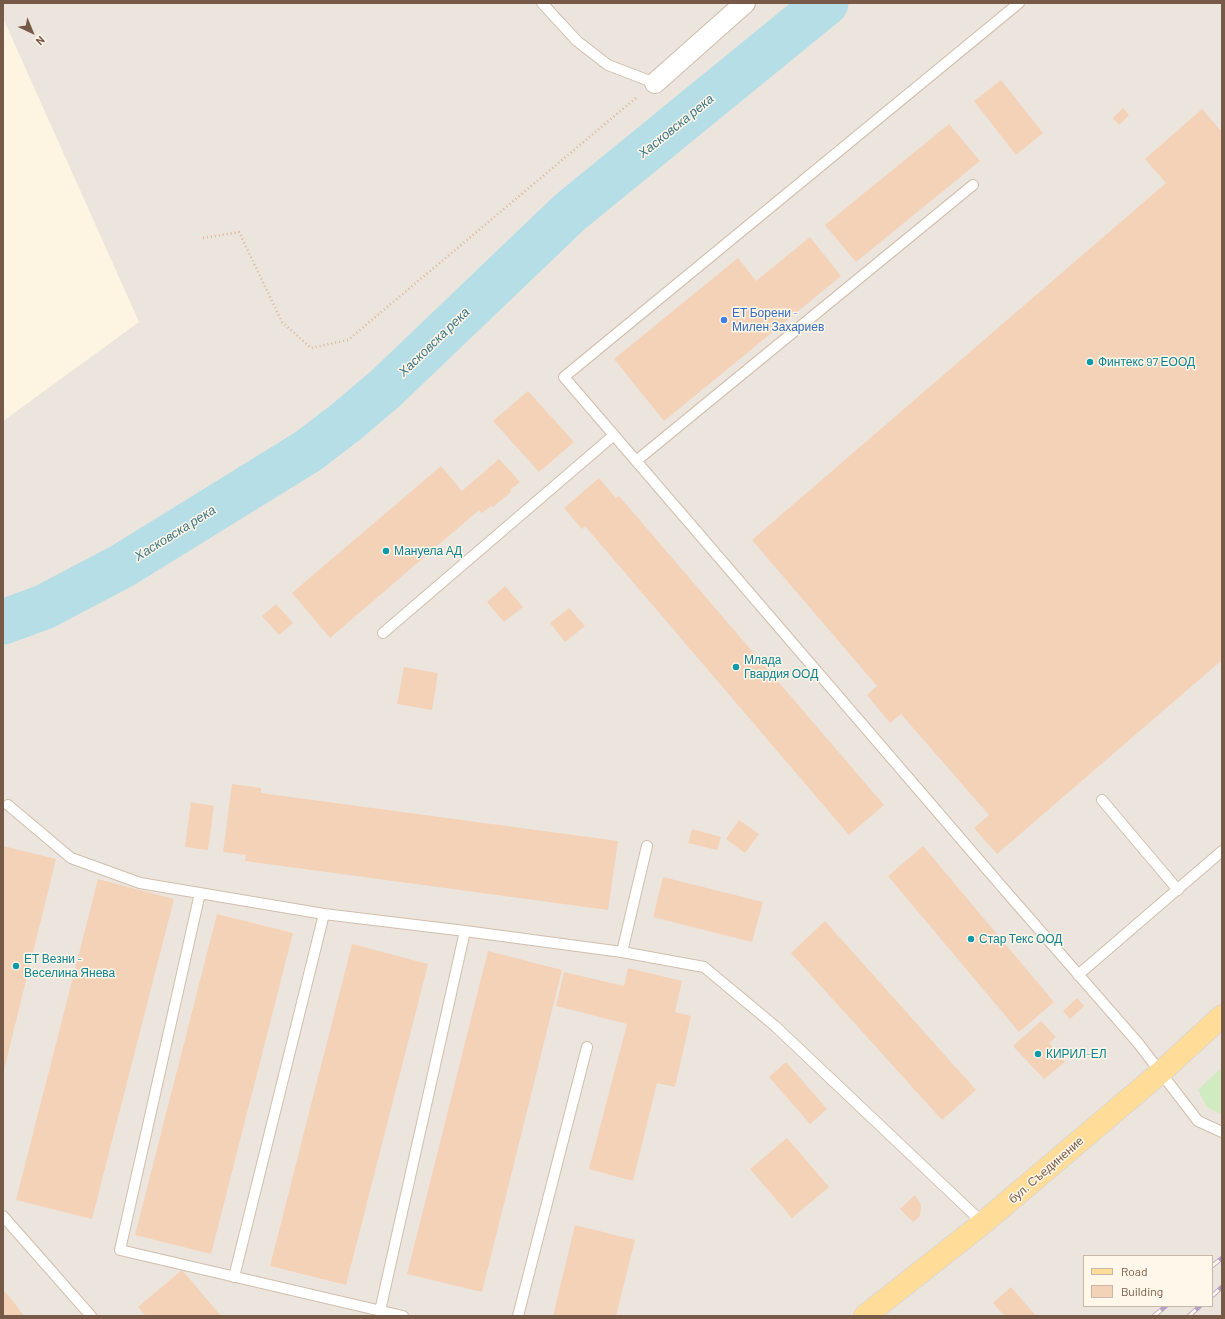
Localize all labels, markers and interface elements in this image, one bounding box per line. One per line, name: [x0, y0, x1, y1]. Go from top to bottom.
north arrow: [12, 12, 52, 52]
text: N: [34, 34, 48, 48]
water label: Хасковска река: [635, 91, 717, 161]
water label: Хасковска река: [395, 304, 473, 380]
place label: ЕТ Борени - Милен Захариев: [732, 306, 824, 334]
marker: ЕТ Борени - Милен Захариев: [719, 315, 729, 325]
place label: Финтекс 97 ЕООД: [1098, 355, 1195, 369]
marker: Финтекс 97 ЕООД: [1085, 357, 1095, 367]
water label: Хасковска река: [132, 502, 218, 564]
place label: Мануела АД: [394, 544, 462, 558]
marker: Мануела АД: [381, 546, 391, 556]
place label: Млада Гвардия ООД: [744, 653, 818, 681]
marker: Млада Гвардия ООД: [731, 662, 741, 672]
place label: Стар Текс ООД: [979, 932, 1062, 946]
marker: Стар Текс ООД: [966, 934, 976, 944]
place label: ЕТ Везни - Веселина Янева: [24, 952, 115, 980]
marker: ЕТ Везни - Веселина Янева: [11, 961, 21, 971]
place label: КИРИЛ-ЕЛ: [1046, 1047, 1107, 1061]
marker: КИРИЛ-ЕЛ: [1033, 1049, 1043, 1059]
street label: бул. Съединение: [1006, 1134, 1086, 1206]
legend: [1083, 1255, 1213, 1307]
text: Road: [1121, 1264, 1148, 1278]
text: Building: [1121, 1284, 1163, 1298]

